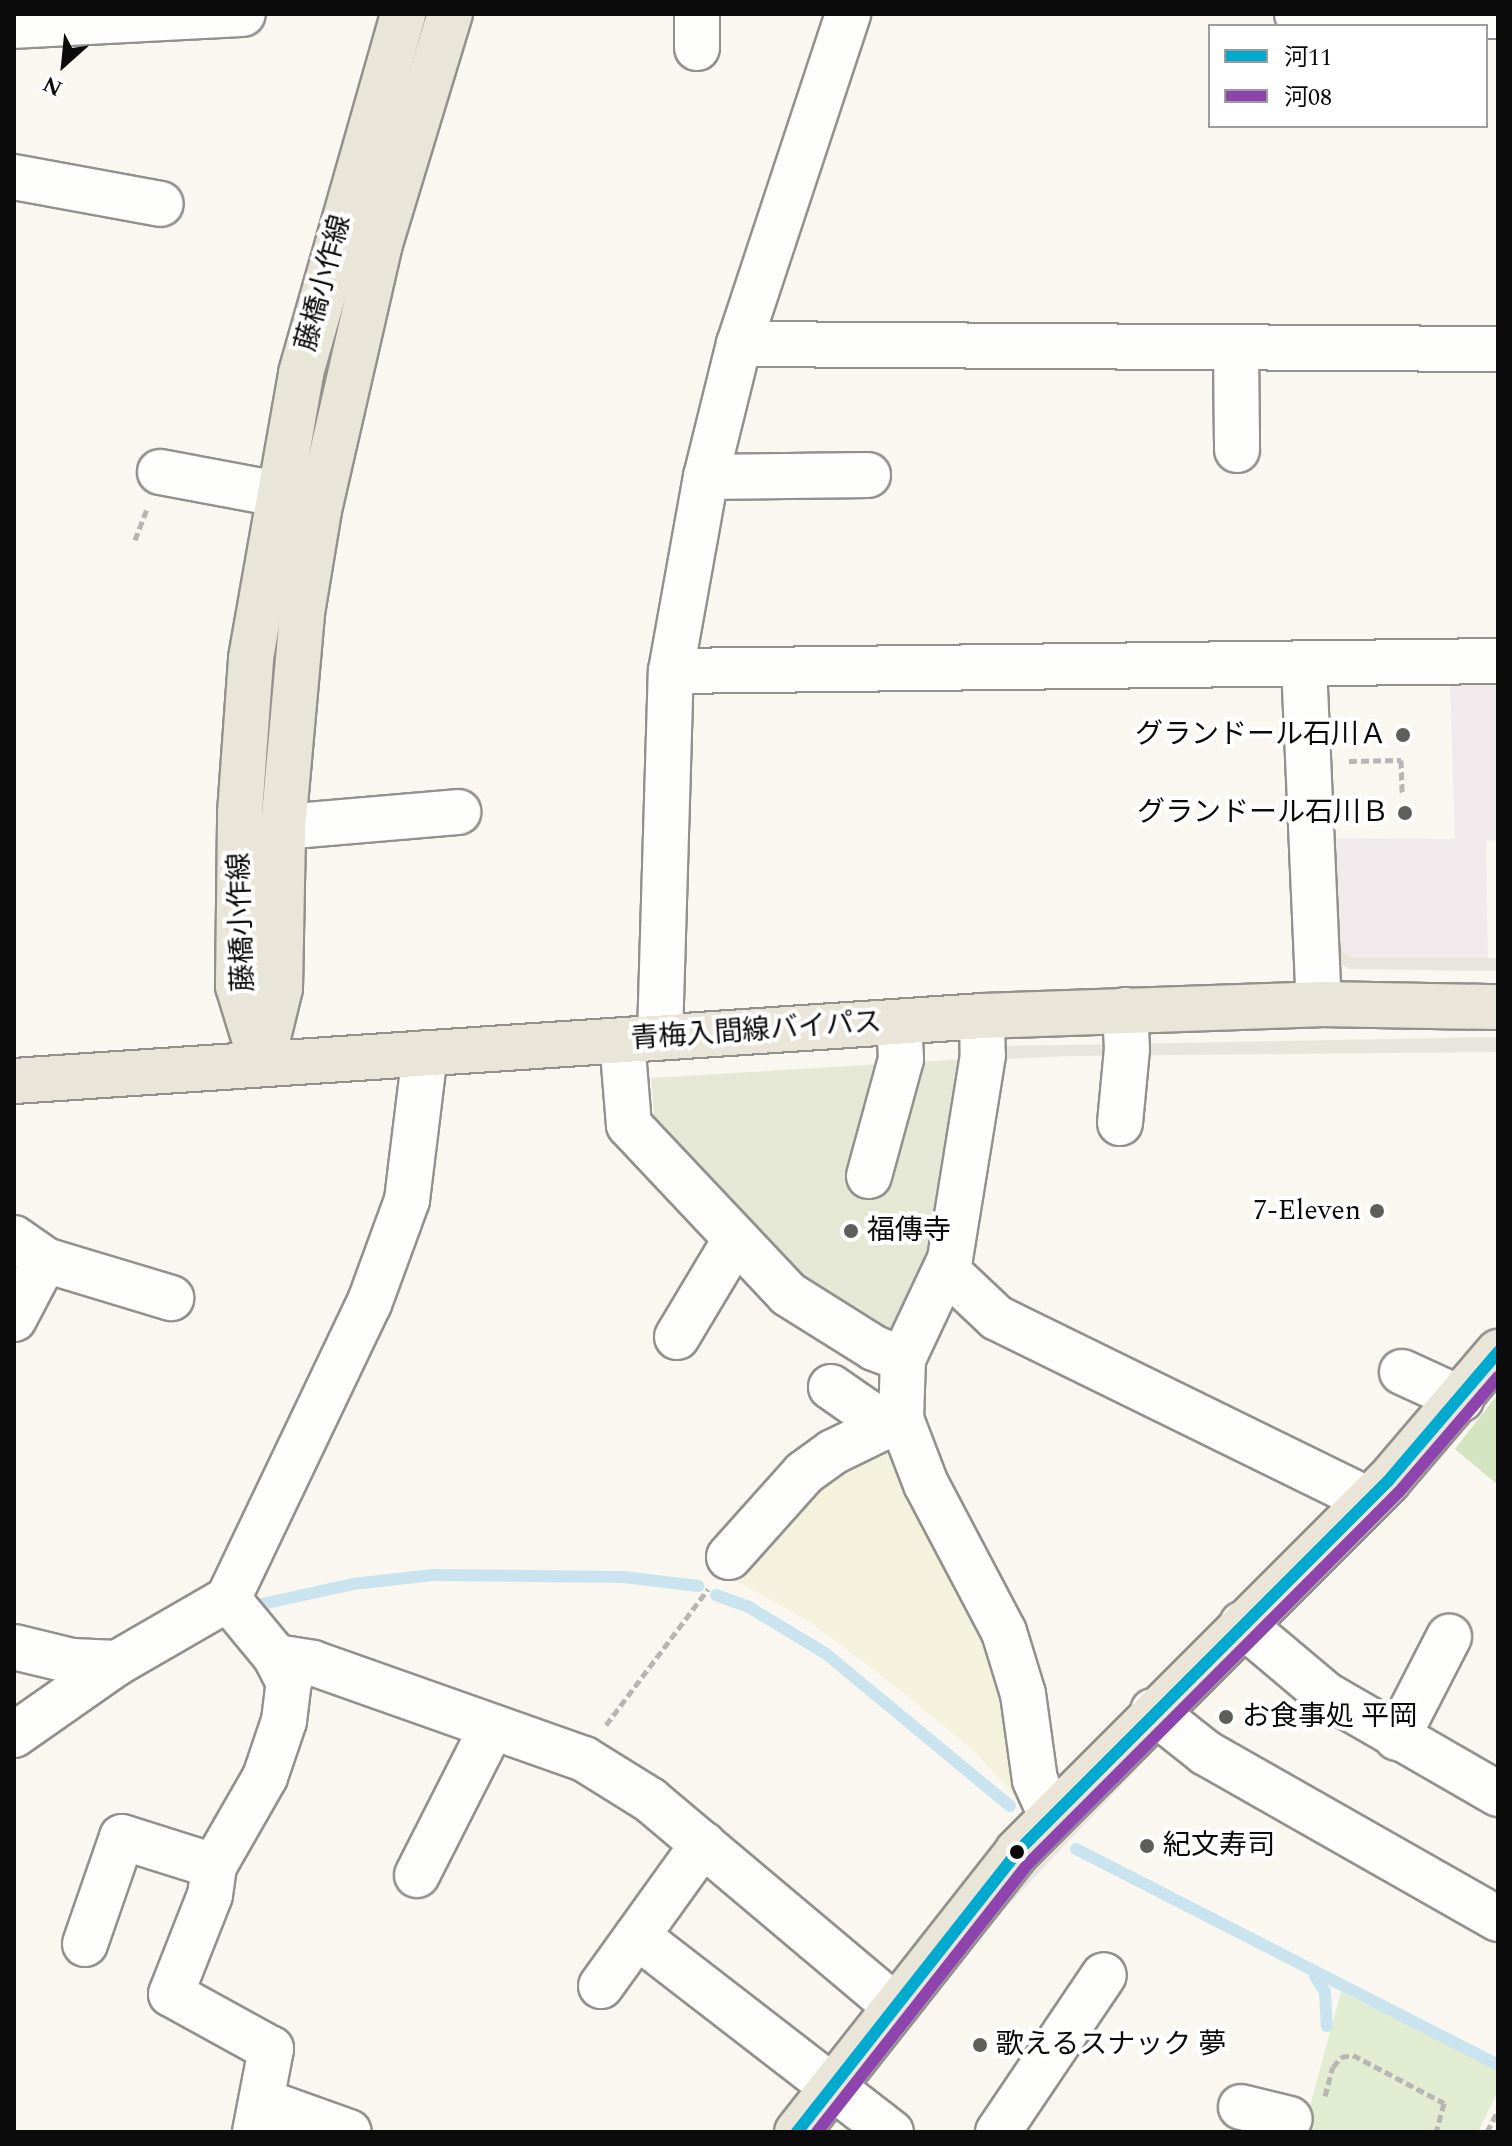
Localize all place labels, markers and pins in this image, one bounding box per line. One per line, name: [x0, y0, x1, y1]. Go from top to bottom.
place label: グランドール石川Ａ: [1135, 718, 1387, 752]
marker: グランドール石川Ａ: [1394, 726, 1412, 744]
place label: グランドール石川Ｂ: [1137, 796, 1389, 830]
marker: グランドール石川Ｂ: [1396, 804, 1414, 822]
place label: 7-Eleven: [1253, 1194, 1361, 1228]
marker: 7-Eleven: [1368, 1202, 1386, 1220]
place label: 福傳寺: [867, 1214, 951, 1248]
marker: 福傳寺: [842, 1222, 860, 1240]
place label: お食事処 平岡: [1242, 1700, 1417, 1734]
marker: お食事処 平岡: [1217, 1708, 1235, 1726]
place label: 紀文寿司: [1163, 1829, 1275, 1863]
marker: 紀文寿司: [1138, 1837, 1156, 1855]
unlabelled marker: [1009, 1844, 1025, 1860]
place label: 歌えるスナック 夢: [996, 2028, 1227, 2062]
marker: 歌えるスナック 夢: [971, 2036, 989, 2054]

